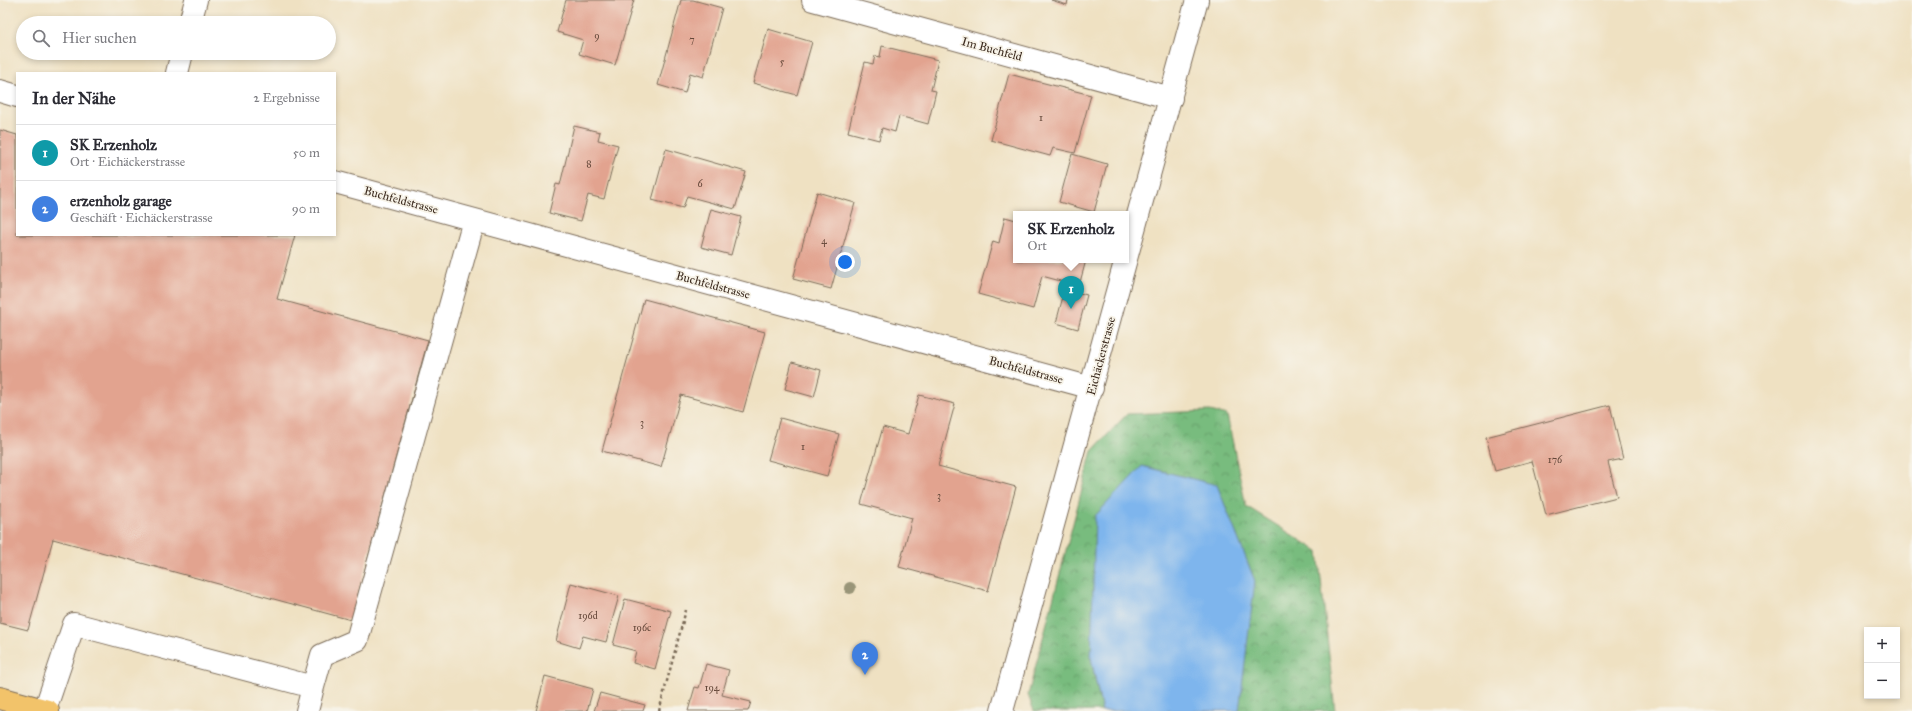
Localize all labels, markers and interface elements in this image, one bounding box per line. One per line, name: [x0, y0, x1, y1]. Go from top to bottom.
search box: [16, 16, 336, 60]
icon: search: [30, 27, 52, 49]
text: Hier suchen: [62, 29, 137, 47]
house number: 9: [594, 30, 600, 42]
house number: 7: [689, 34, 695, 46]
street label: Im Buchfeld: [960, 34, 1024, 64]
house number: 5: [780, 56, 785, 68]
text: In der Nähe: [32, 88, 116, 109]
text: 2 Ergebnisse: [253, 90, 320, 106]
house number: 1: [1039, 112, 1043, 124]
text: SK Erzenholz: [70, 136, 157, 154]
text: 1: [42, 145, 48, 161]
text: 50 m: [293, 145, 320, 161]
text: Ort · Eichäckerstrasse: [70, 154, 185, 170]
house number: 8: [586, 158, 592, 170]
house number: 6: [697, 178, 703, 190]
street label: Buchfeldstrasse: [362, 183, 440, 217]
text: erzenholz garage: [70, 192, 172, 210]
text: 2: [42, 201, 48, 217]
text: 90 m: [292, 201, 320, 217]
text: Geschäft · Eichäckerstrasse: [70, 210, 213, 226]
popup: [1013, 211, 1129, 263]
text: SK Erzenholz: [1027, 220, 1115, 238]
house number: 4: [821, 235, 827, 247]
text: Ort: [1027, 238, 1047, 254]
your location: [835, 252, 855, 272]
street label: Buchfeldstrasse: [674, 268, 752, 302]
pin: 1: [1058, 276, 1084, 309]
street label: Eichäckerstrasse: [1084, 315, 1118, 397]
street label: Buchfeldstrasse: [987, 353, 1065, 387]
house number: 3: [640, 417, 644, 429]
house number: 1: [801, 441, 805, 453]
house number: 176: [1548, 454, 1563, 466]
house number: 3: [937, 490, 941, 502]
house number: 196d: [578, 610, 598, 622]
house number: 196c: [633, 622, 651, 634]
map controls: [1864, 627, 1900, 699]
button: +: [1864, 627, 1900, 663]
pin: 2: [852, 642, 878, 675]
button: −: [1864, 663, 1900, 699]
house number: 194: [705, 682, 720, 694]

